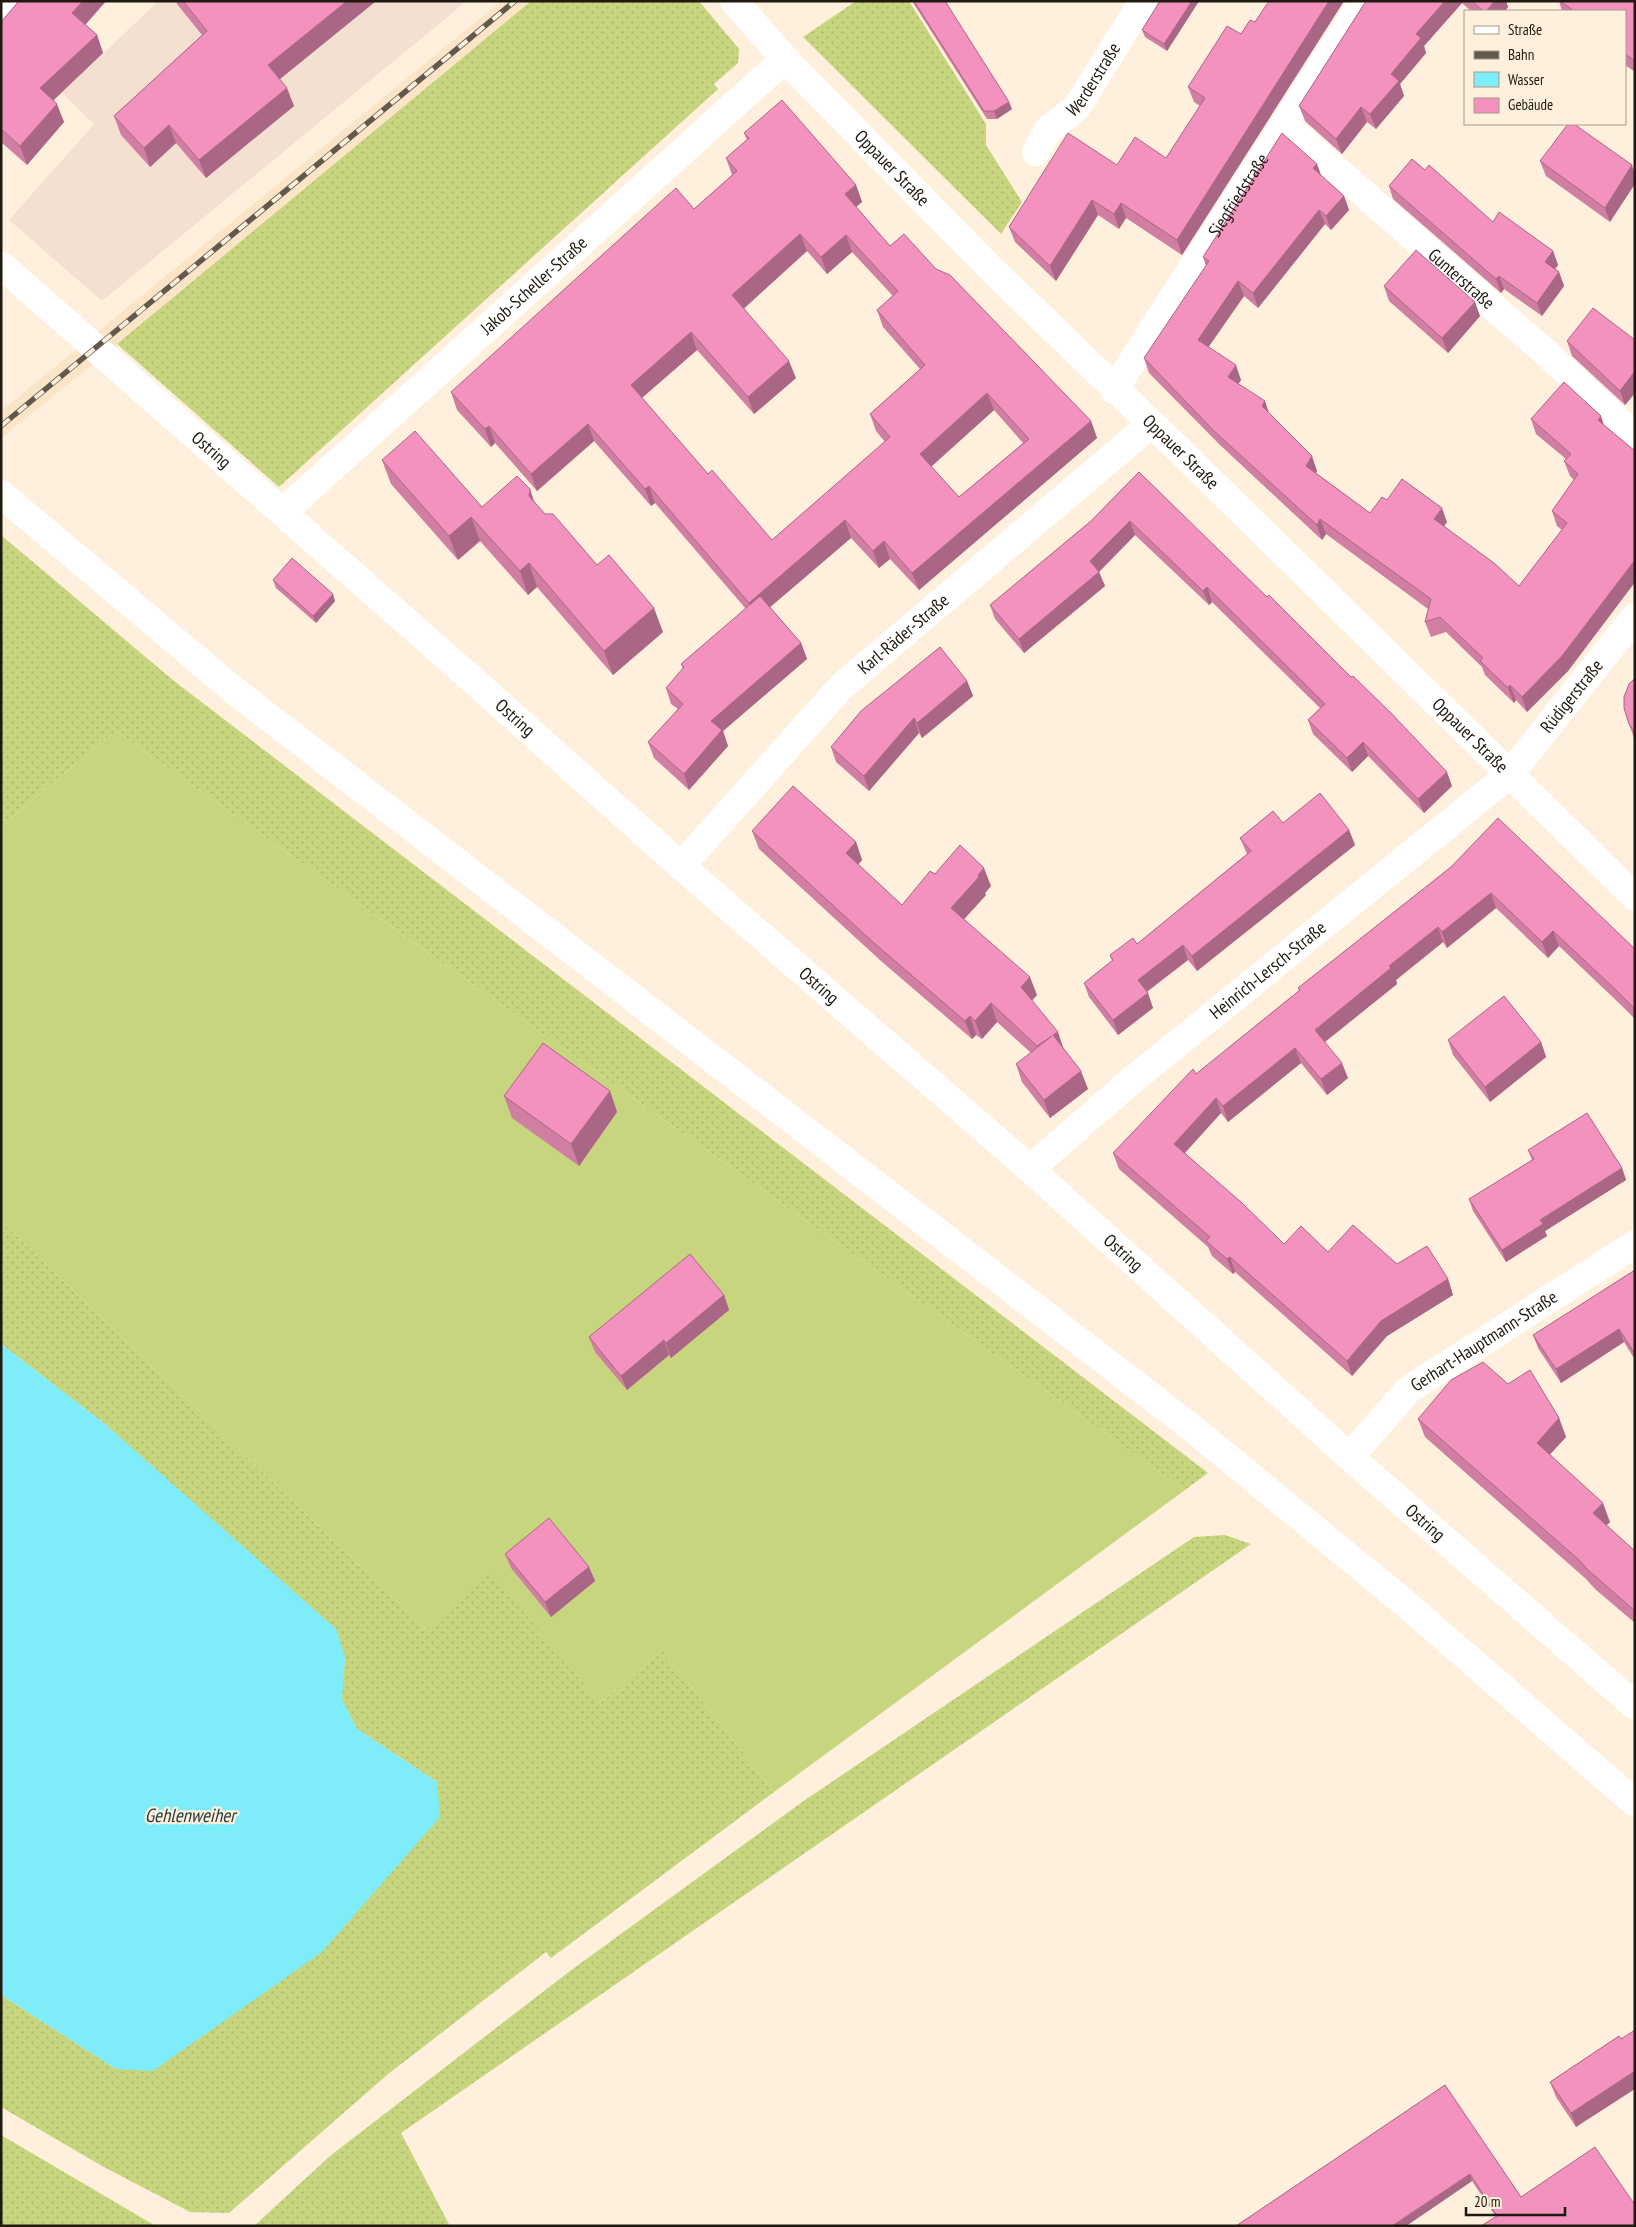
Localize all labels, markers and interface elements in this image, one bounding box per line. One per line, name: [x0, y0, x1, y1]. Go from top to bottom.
legend: [1464, 10, 1626, 125]
text: Straße: [1508, 20, 1542, 39]
street label: Werderstraße: [1062, 38, 1125, 122]
text: Bahn: [1508, 45, 1534, 64]
text: Wasser: [1508, 70, 1545, 89]
text: Gebäude: [1508, 95, 1553, 114]
street label: Oppauer Straße: [850, 125, 935, 211]
street label: Siegfriedstraße: [1203, 149, 1273, 241]
street label: Jakob-Scheller-Straße: [475, 231, 592, 340]
street label: Gunterstraße: [1423, 243, 1500, 314]
street label: Oppauer Straße: [1138, 409, 1224, 494]
street label: Ostring: [187, 426, 236, 473]
street label: Karl-Räder-Straße: [853, 588, 953, 679]
street label: Rüdigerstraße: [1535, 654, 1608, 737]
street label: Oppauer Straße: [1427, 693, 1513, 777]
street label: Ostring: [491, 694, 540, 741]
street label: Heinrich-Lersch-Straße: [1205, 916, 1330, 1024]
street label: Ostring: [794, 962, 844, 1009]
street label: Ostring: [1099, 1229, 1148, 1276]
street label: Gerhart-Hauptmann-Straße: [1406, 1285, 1561, 1396]
street label: Ostring: [1401, 1499, 1450, 1546]
water label: Gehlenweiher: [145, 1803, 238, 1827]
scale bar: [1466, 2184, 1565, 2216]
text: 20 m: [1474, 2192, 1500, 2211]

